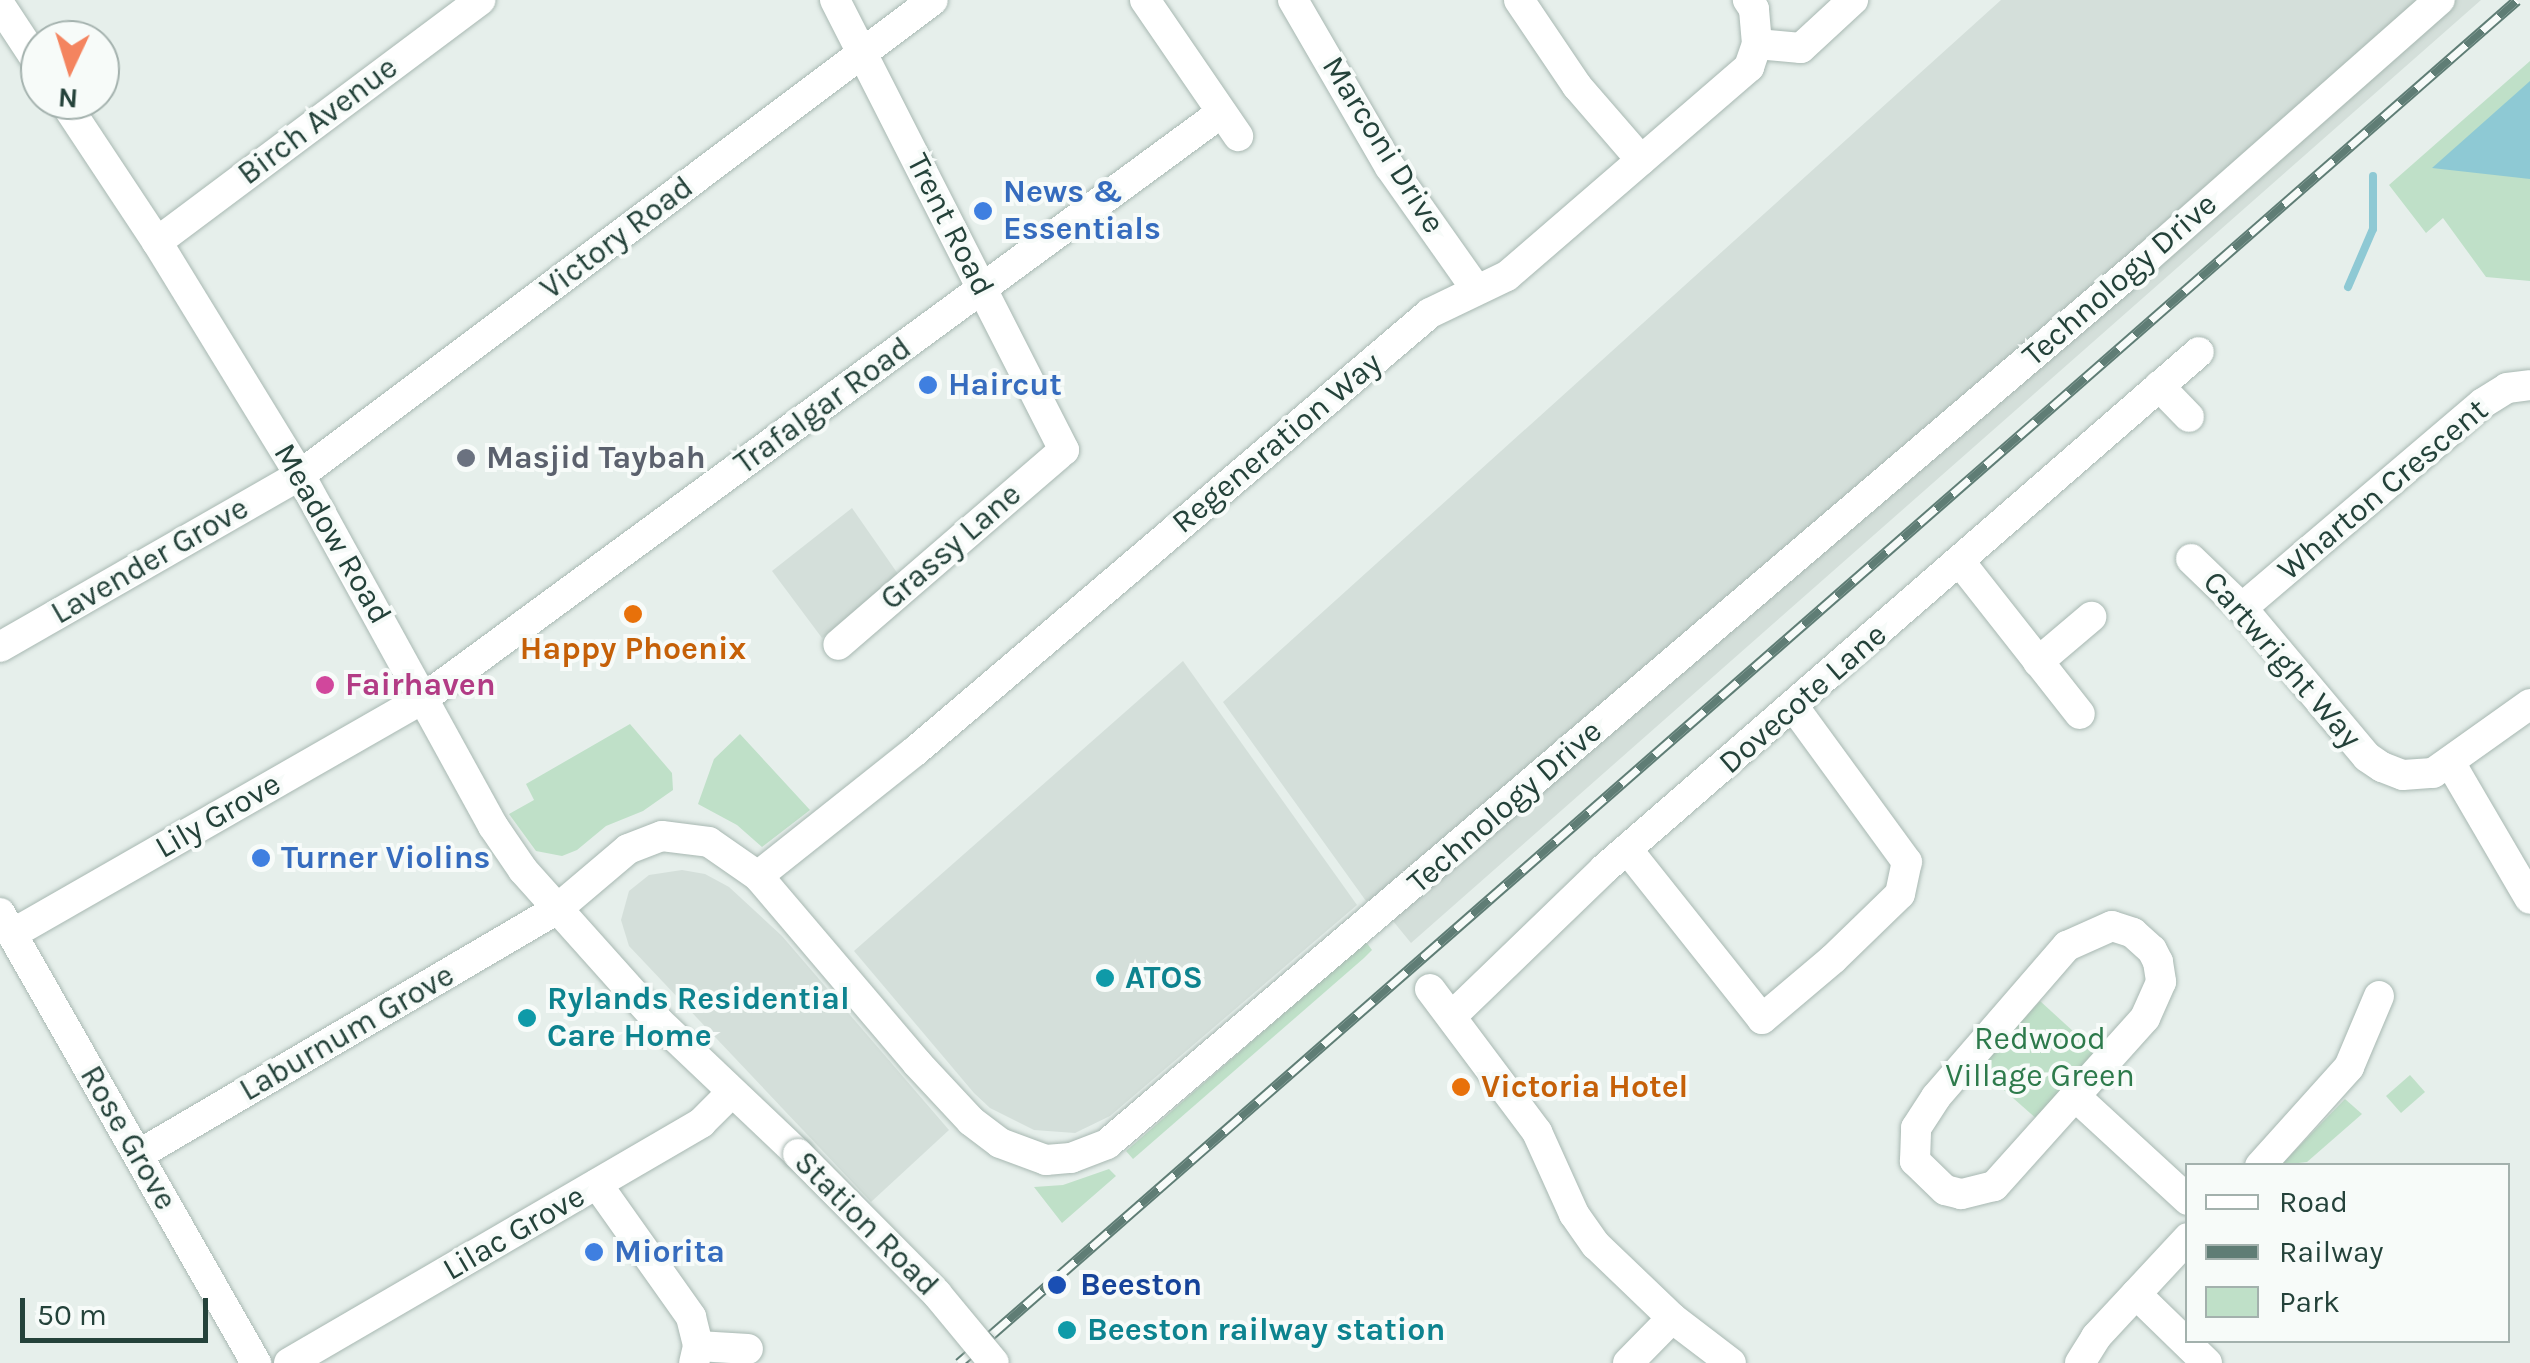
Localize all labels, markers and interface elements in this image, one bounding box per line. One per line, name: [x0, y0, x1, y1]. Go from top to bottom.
north arrow: [20, 20, 120, 120]
street label: Birch Avenue: [231, 49, 405, 193]
street label: Marconi Drive: [1313, 49, 1453, 241]
text: N: [57, 81, 79, 116]
street label: Trent Road: [898, 148, 1002, 302]
street label: Victory Road: [533, 168, 701, 308]
place label: News & Essentials: [1003, 174, 1161, 249]
street label: Technology Drive: [2015, 185, 2225, 375]
marker: News & Essentials: [972, 200, 994, 222]
street label: Trafalgar Road: [727, 329, 919, 483]
street label: Regeneration Way: [1164, 344, 1390, 542]
place label: Haircut: [948, 366, 1062, 404]
marker: Haircut: [917, 374, 939, 396]
street label: Wharton Crescent: [2270, 391, 2496, 589]
street label: Meadow Road: [265, 437, 399, 631]
place label: Masjid Taybah: [486, 439, 706, 477]
marker: Masjid Taybah: [455, 447, 477, 469]
street label: Grassy Lane: [873, 476, 1029, 618]
street label: Lavender Grove: [45, 489, 255, 633]
street label: Cartwright Way: [2195, 564, 2369, 756]
marker: Happy Phoenix: [622, 603, 644, 625]
street label: Dovecote Lane: [1711, 616, 1895, 782]
place label: Happy Phoenix: [520, 630, 746, 668]
place label: Fairhaven: [345, 666, 496, 704]
marker: Fairhaven: [314, 674, 336, 696]
street label: Technology Drive: [1400, 712, 1610, 902]
street label: Lily Grove: [149, 765, 287, 867]
place label: Turner Violins: [281, 839, 490, 877]
marker: Turner Violins: [250, 847, 272, 869]
street label: Laburnum Grove: [233, 956, 461, 1110]
place label: ATOS: [1125, 959, 1203, 997]
marker: ATOS: [1094, 967, 1116, 989]
place label: Rylands Residential Care Home: [547, 981, 850, 1056]
marker: Rylands Residential Care Home: [516, 1007, 538, 1029]
park label: Redwood Village Green: [1945, 1021, 2135, 1096]
street label: Rose Grove: [71, 1059, 185, 1217]
place label: Victoria Hotel: [1481, 1068, 1688, 1106]
marker: Victoria Hotel: [1450, 1076, 1472, 1098]
street label: Station Road: [786, 1144, 946, 1304]
legend: [2185, 1163, 2510, 1343]
street label: Lilac Grove: [436, 1177, 592, 1289]
text: Road: [2279, 1184, 2348, 1220]
place label: Miorita: [614, 1233, 725, 1271]
text: Railway: [2279, 1234, 2383, 1270]
marker: Miorita: [583, 1241, 605, 1263]
place label: Beeston: [1080, 1266, 1202, 1304]
marker: Beeston: [1044, 1272, 1070, 1298]
scale bar: [25, 1278, 212, 1340]
text: Park: [2279, 1284, 2340, 1320]
text: 50 m: [37, 1297, 107, 1333]
place label: Beeston railway station: [1087, 1311, 1445, 1349]
marker: Beeston railway station: [1056, 1319, 1078, 1341]

